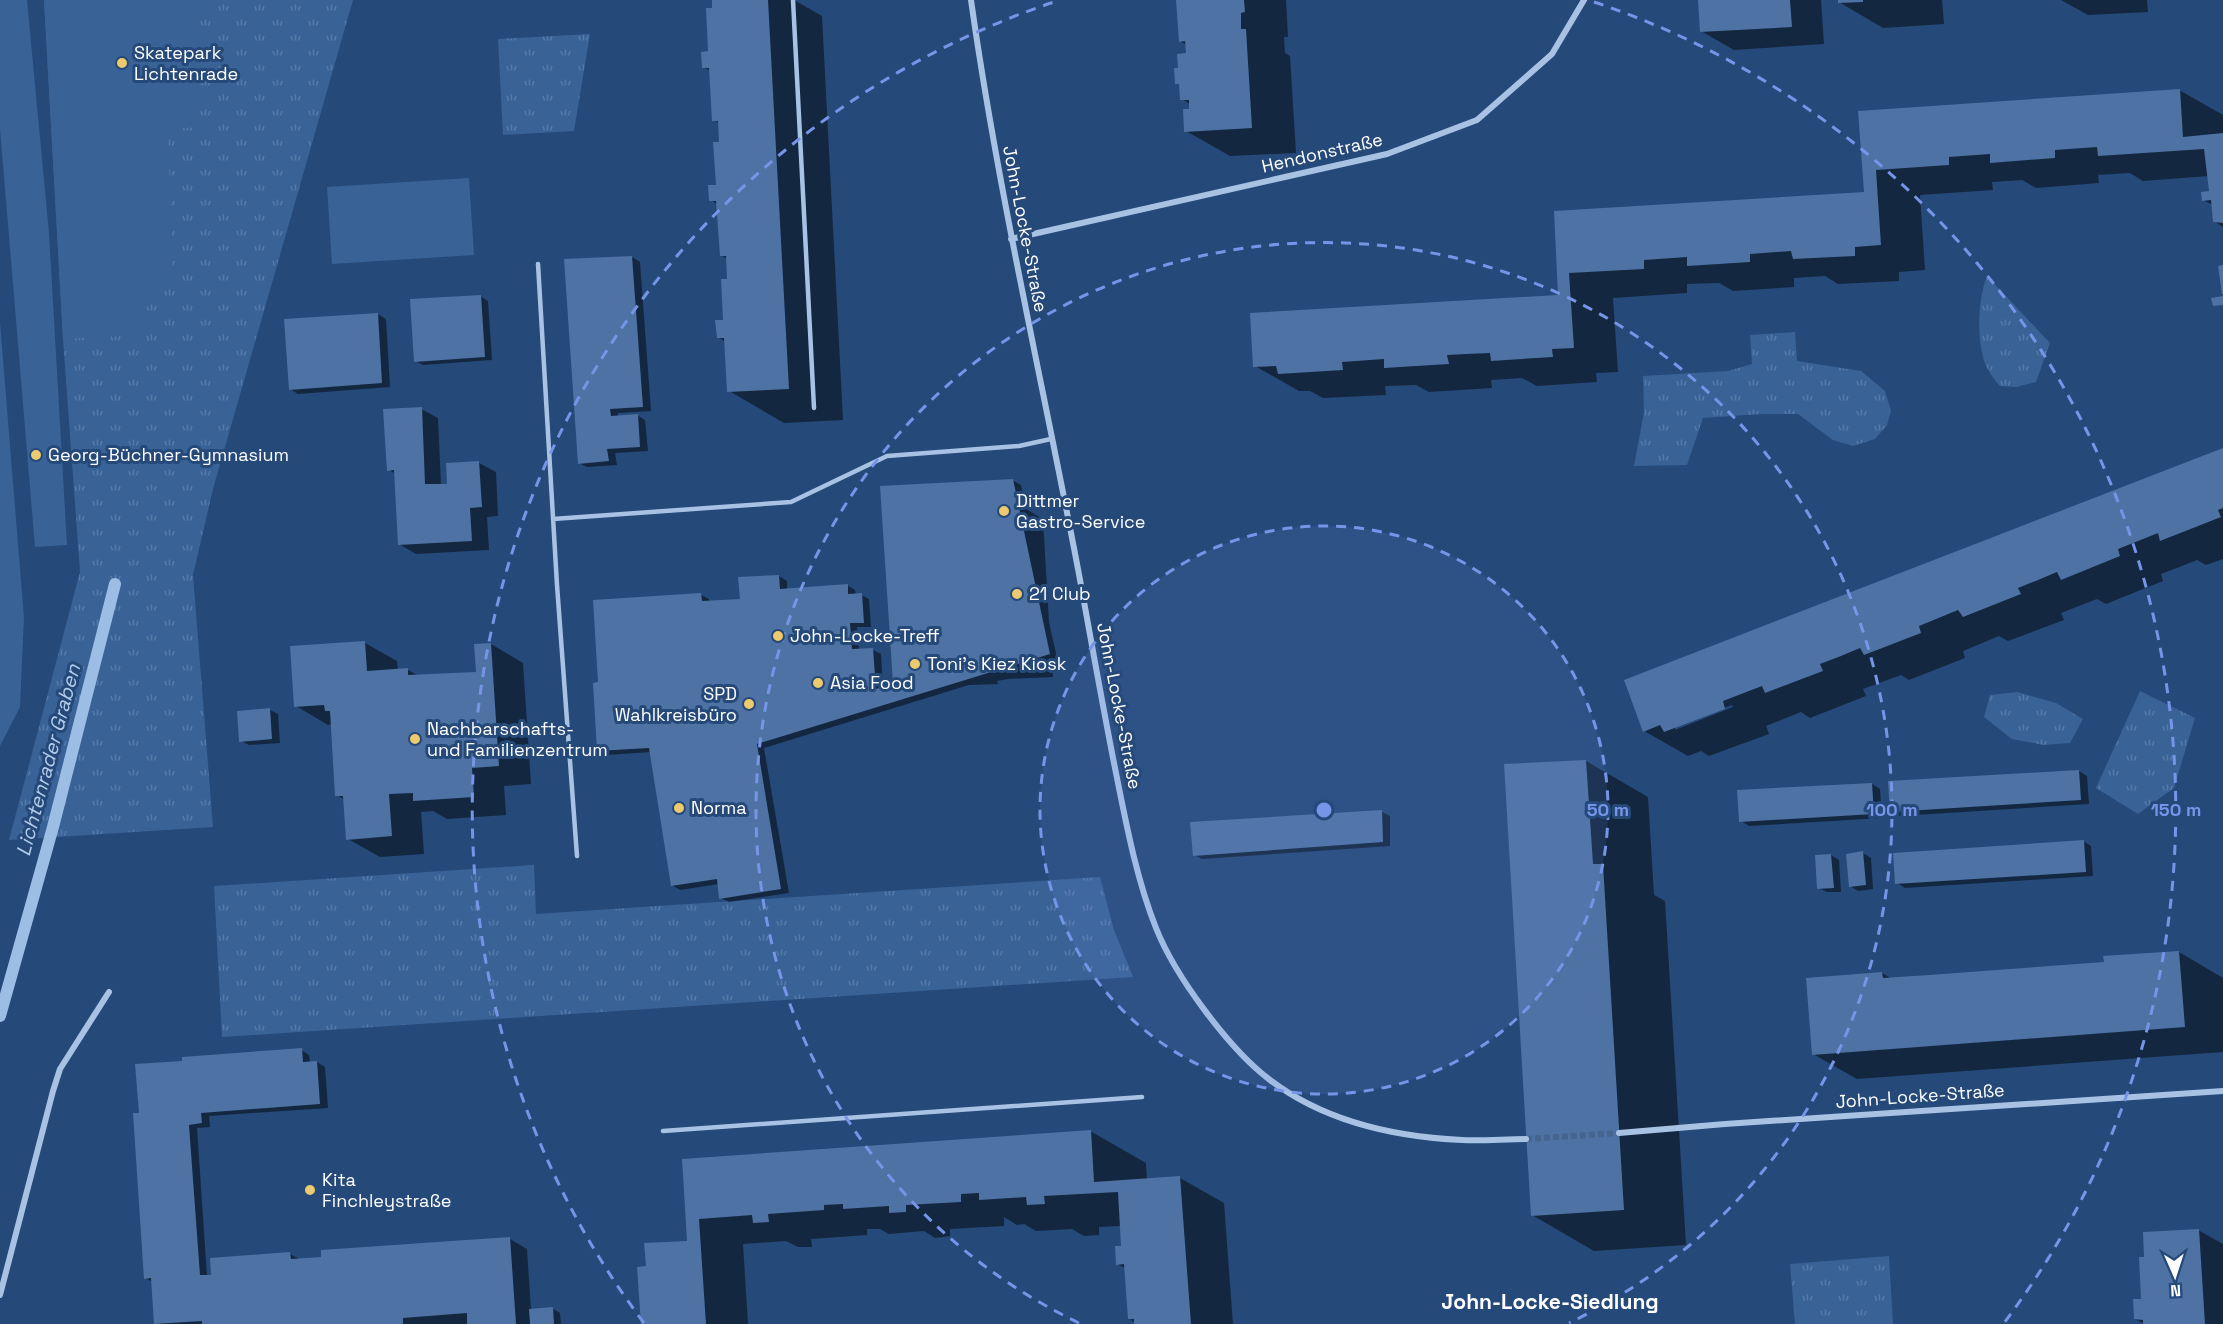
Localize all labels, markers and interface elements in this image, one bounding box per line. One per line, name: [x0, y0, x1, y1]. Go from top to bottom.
place label: Skatepark Lichtenrade: [134, 41, 238, 85]
marker: Skatepark Lichtenrade: [115, 56, 129, 70]
street label: Hendonstraße: [1259, 127, 1385, 178]
street label: John-Locke-Straße: [998, 144, 1053, 314]
place label: Georg-Büchner-Gymnasium: [48, 443, 289, 466]
marker: Georg-Büchner-Gymnasium: [29, 448, 43, 462]
place label: Dittmer Gastro-Service: [1016, 489, 1146, 533]
marker: Dittmer Gastro-Service: [997, 504, 1011, 518]
place label: 21 Club: [1029, 582, 1091, 605]
marker: 21 Club: [1010, 587, 1024, 601]
street label: John-Locke-Straße: [1092, 621, 1147, 791]
place label: John-Locke-Treff: [790, 624, 940, 647]
marker: John-Locke-Treff: [771, 629, 785, 643]
place label: Toni's Kiez Kiosk: [927, 652, 1067, 675]
marker: Toni's Kiez Kiosk: [908, 657, 922, 671]
water label: Lichtenrader Graben: [10, 661, 86, 859]
place label: Asia Food: [830, 671, 914, 694]
marker: Asia Food: [811, 676, 825, 690]
place label: SPD Wahlkreisbüro: [615, 682, 737, 726]
marker: SPD Wahlkreisbüro: [742, 697, 756, 711]
place label: Nachbarschafts- und Familienzentrum: [427, 717, 608, 761]
marker: Nachbarschafts- und Familienzentrum: [408, 732, 422, 746]
place label: Norma: [691, 796, 747, 819]
text: 50 m: [1587, 798, 1629, 821]
text: 100 m: [1866, 798, 1918, 821]
text: 150 m: [2151, 798, 2201, 821]
centre of rings: [1314, 800, 1334, 820]
marker: Norma: [672, 801, 686, 815]
street label: John-Locke-Straße: [1835, 1078, 2005, 1113]
place label: Kita Finchleystraße: [322, 1168, 451, 1212]
marker: Kita Finchleystraße: [303, 1183, 317, 1197]
north arrow: [2145, 1246, 2205, 1306]
text: N: [2170, 1280, 2182, 1301]
district label: John-Locke-Siedlung: [1441, 1288, 1659, 1315]

